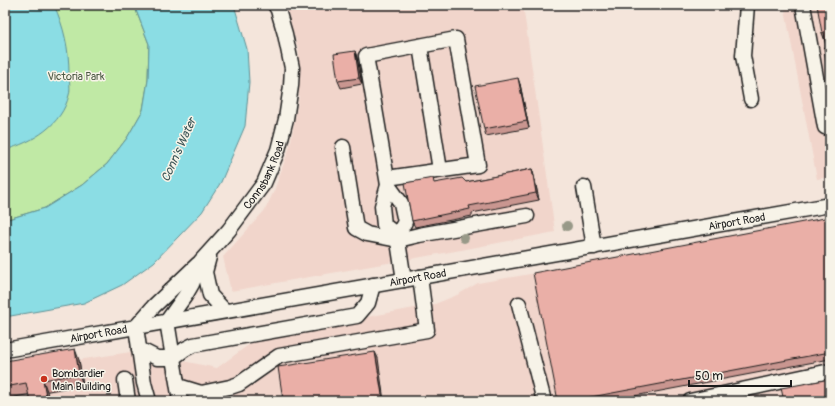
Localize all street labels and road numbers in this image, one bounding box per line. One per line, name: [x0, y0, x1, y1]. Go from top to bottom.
street label: Connsbank Road: [240, 139, 287, 212]
street label: Airport Road: [707, 210, 766, 233]
street label: Airport Road: [388, 266, 447, 289]
street label: Airport Road: [69, 322, 128, 345]

